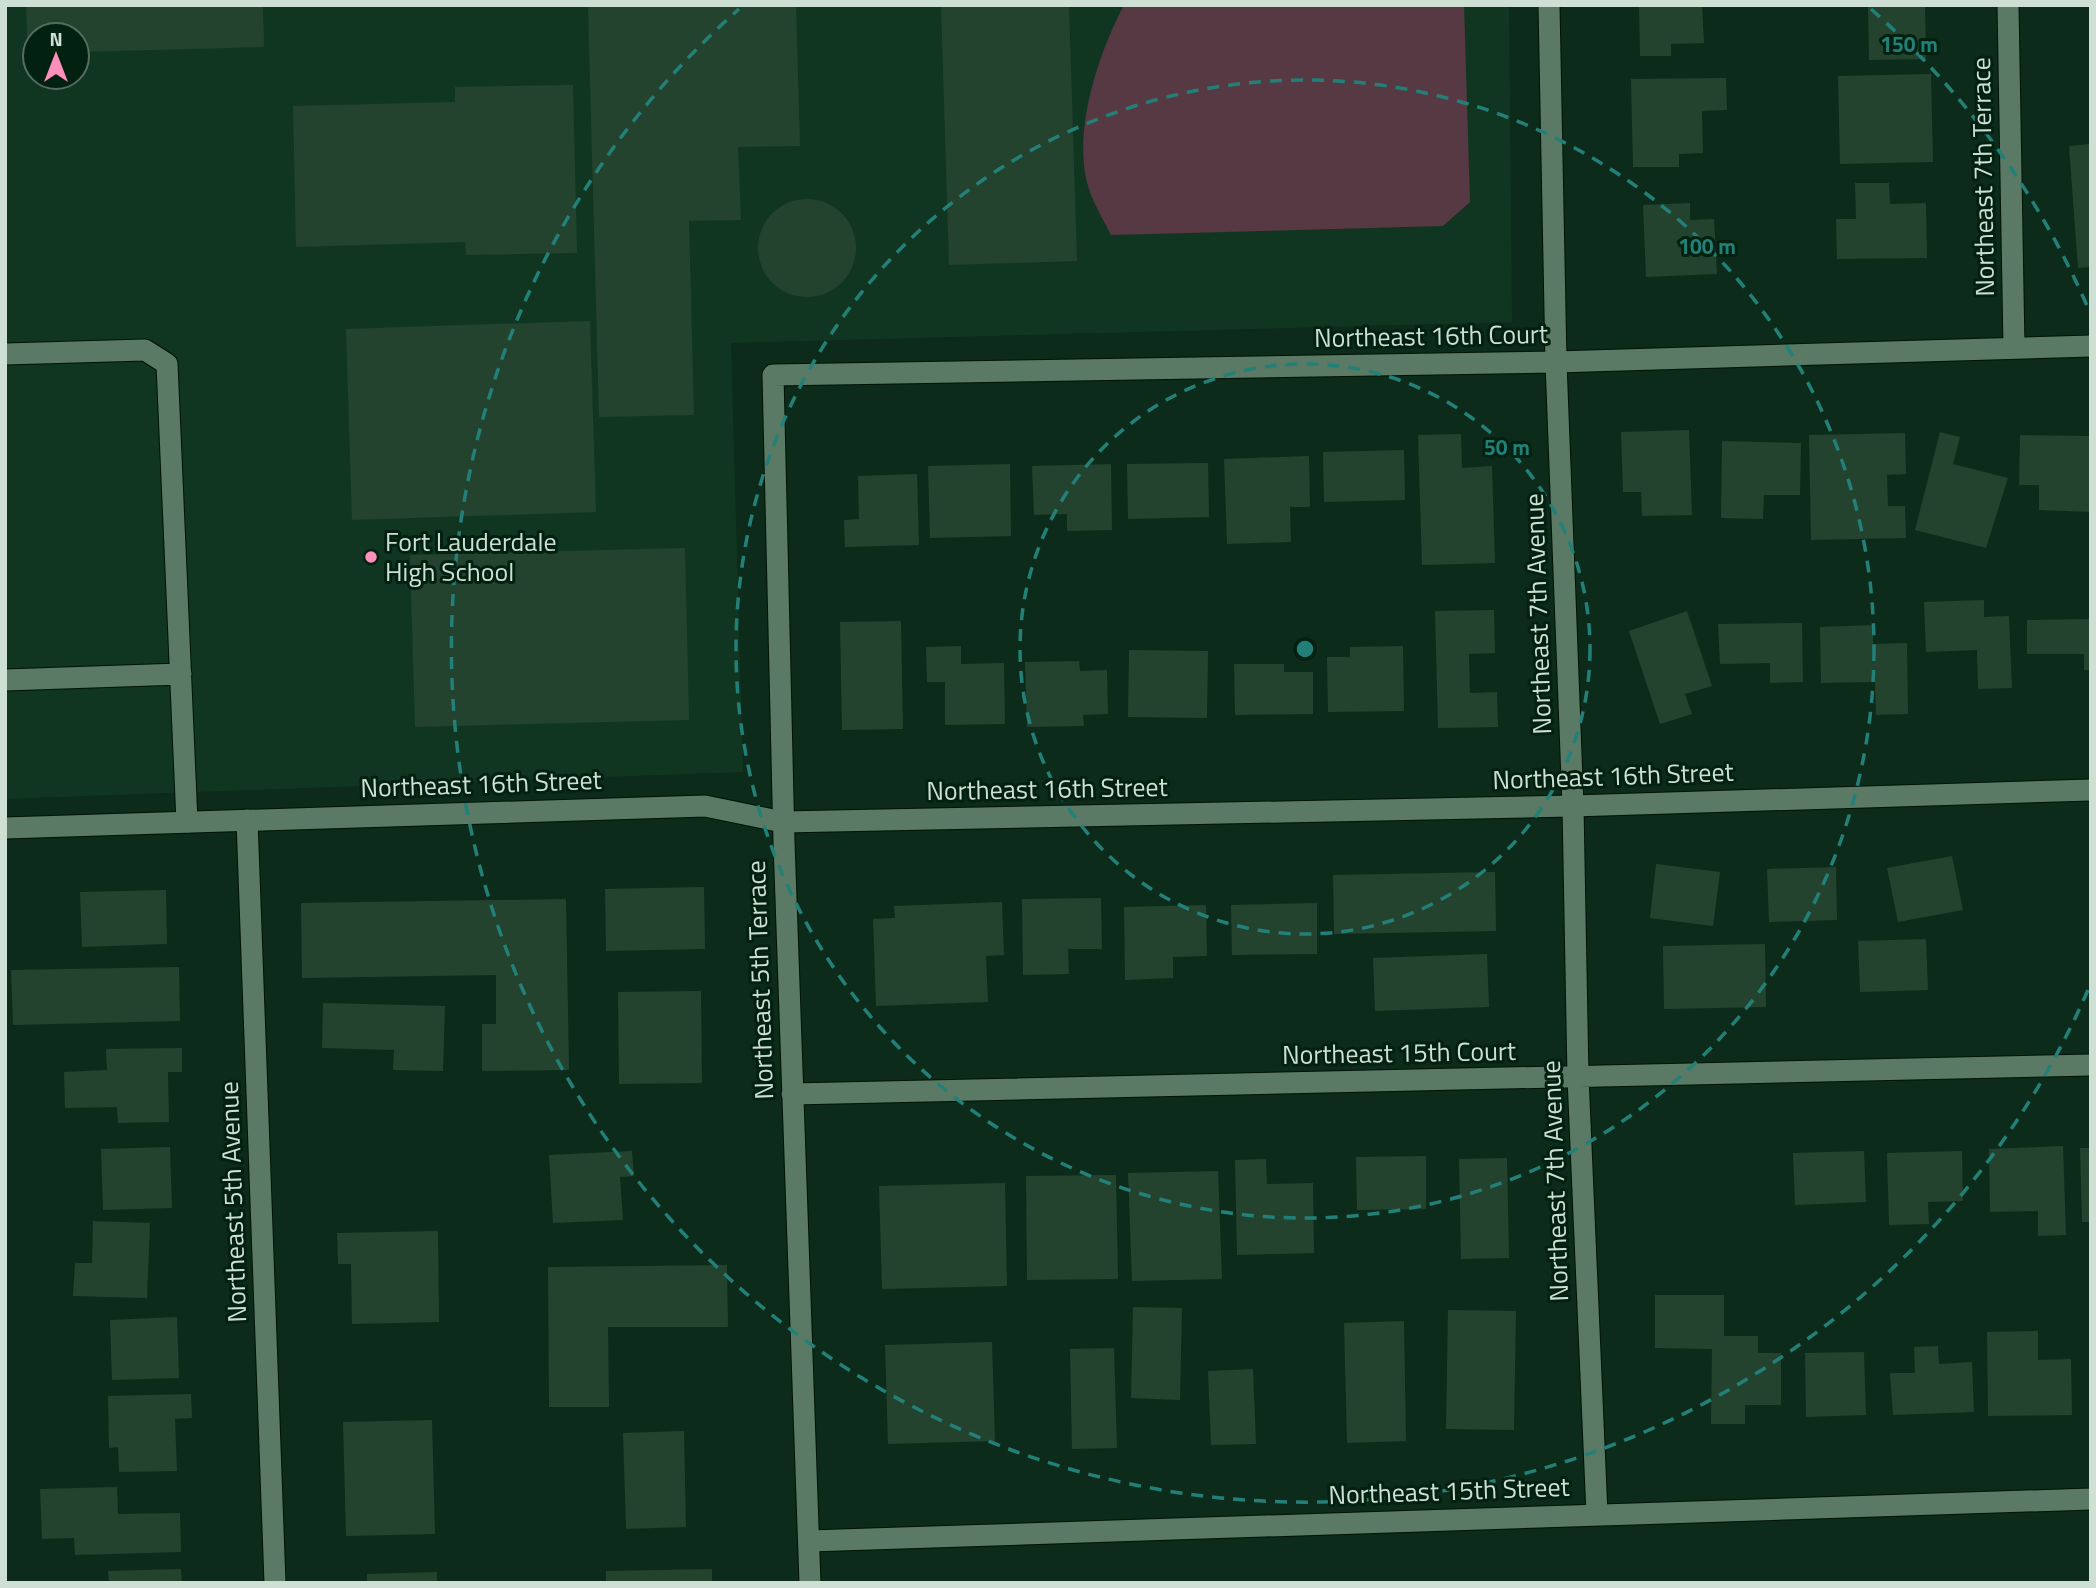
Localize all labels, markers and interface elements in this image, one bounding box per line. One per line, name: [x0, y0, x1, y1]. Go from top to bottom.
north arrow: [21, 21, 91, 91]
text: N: [49, 24, 63, 53]
text: 150 m: [1880, 28, 1938, 60]
street label: Northeast 7th Terrace: [1961, 57, 2004, 297]
text: 100 m: [1678, 230, 1736, 262]
street label: Northeast 16th Court: [1314, 314, 1548, 357]
text: 50 m: [1484, 431, 1530, 463]
street label: Northeast 7th Avenue: [1514, 493, 1561, 735]
place label: Fort Lauderdale High School: [385, 522, 557, 591]
marker: Fort Lauderdale High School: [363, 549, 379, 565]
centre of rings: [1293, 637, 1317, 661]
street label: Northeast 16th Street: [1492, 752, 1734, 799]
street label: Northeast 16th Street: [360, 760, 602, 807]
street label: Northeast 16th Street: [926, 767, 1168, 810]
street label: Northeast 5th Terrace: [736, 860, 783, 1100]
street label: Northeast 15th Court: [1282, 1031, 1516, 1074]
street label: Northeast 7th Avenue: [1531, 1060, 1578, 1302]
street label: Northeast 5th Avenue: [209, 1081, 256, 1323]
street label: Northeast 15th Street: [1328, 1467, 1570, 1514]

